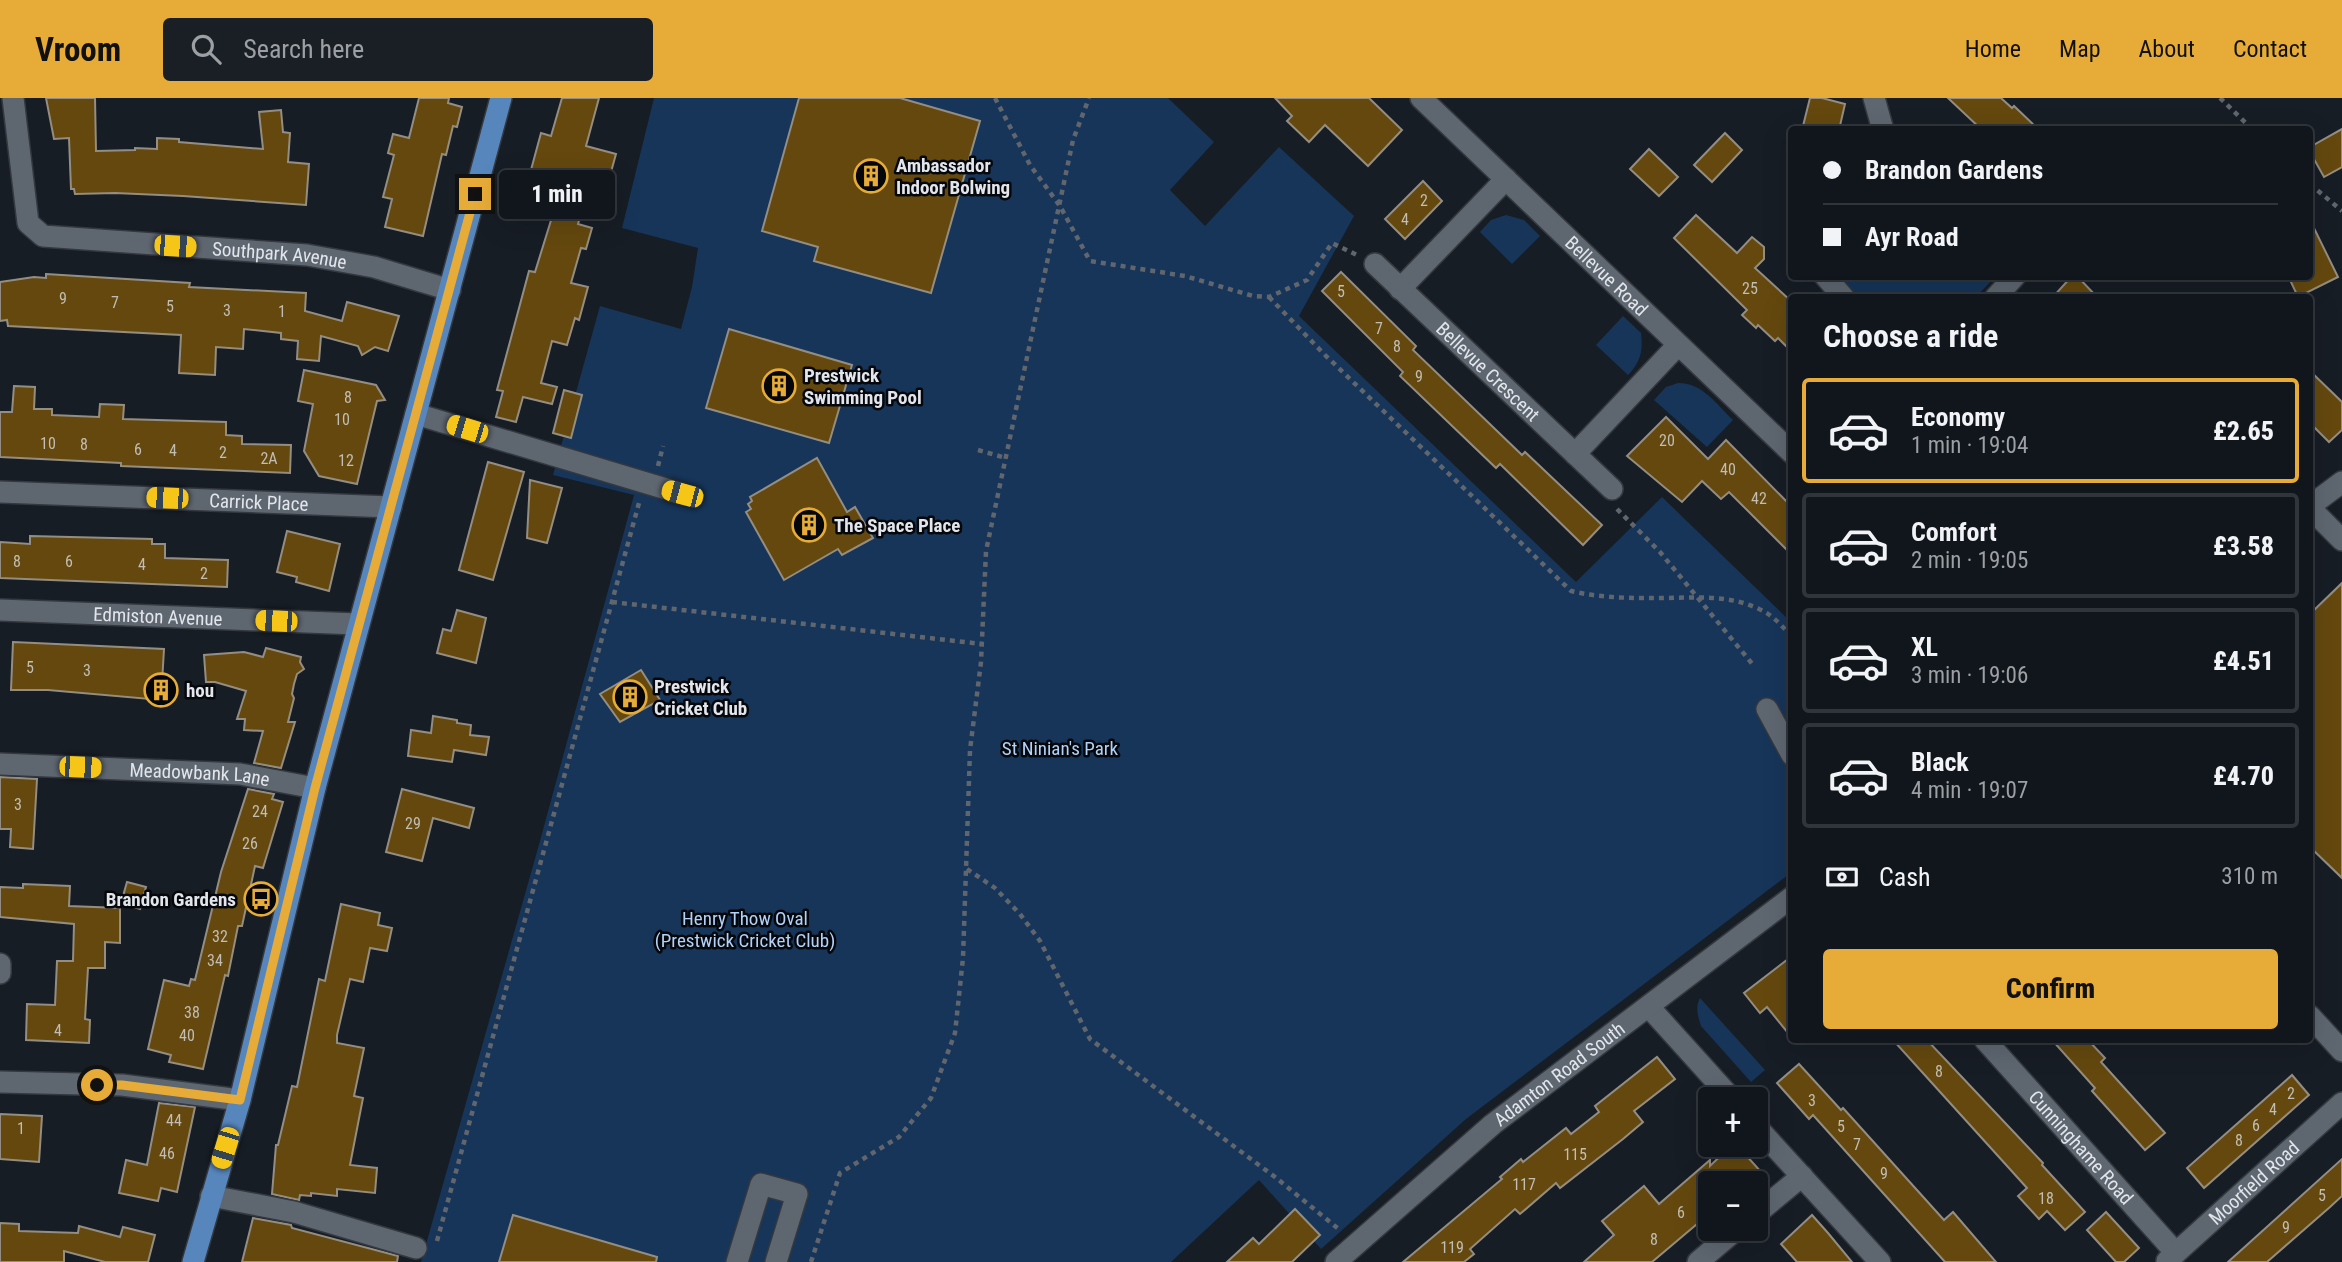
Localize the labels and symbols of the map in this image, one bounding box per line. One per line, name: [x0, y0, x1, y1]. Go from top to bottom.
place label: Ambassador Indoor Bolwing: [896, 154, 1010, 199]
building icon: Ambassador Indoor Bolwing: [852, 157, 890, 195]
callout: 1 min: [500, 170, 615, 218]
route end: [459, 178, 491, 210]
house number: 2: [1420, 191, 1428, 210]
house number: 4: [1401, 210, 1409, 229]
street label: Bellevue Road: [1561, 231, 1653, 320]
car: [154, 234, 197, 258]
street label: Southpark Avenue: [211, 237, 349, 273]
house number: 25: [1742, 279, 1758, 298]
house number: 5: [1337, 282, 1345, 301]
house number: 9: [59, 289, 67, 308]
house number: 7: [111, 293, 119, 312]
house number: 5: [166, 297, 174, 316]
house number: 3: [223, 301, 231, 320]
house number: 1: [278, 302, 286, 321]
street label: Bellevue Crescent: [1432, 317, 1545, 426]
house number: 7: [1375, 319, 1383, 338]
house number: 8: [1393, 337, 1401, 356]
place label: Prestwick Swimming Pool: [804, 364, 922, 409]
building icon: Prestwick Swimming Pool: [760, 367, 798, 405]
house number: 9: [1415, 367, 1423, 386]
house number: 8: [344, 388, 352, 407]
house number: 10: [334, 410, 350, 429]
car: [444, 413, 491, 445]
house number: 20: [1659, 431, 1675, 450]
house number: 10: [40, 434, 56, 453]
house number: 8: [80, 435, 88, 454]
house number: 6: [134, 440, 142, 459]
house number: 4: [169, 441, 177, 460]
house number: 2: [219, 443, 227, 462]
house number: 2A: [260, 449, 278, 468]
house number: 12: [338, 451, 354, 470]
house number: 40: [1720, 460, 1736, 479]
car: [659, 478, 706, 510]
car: [146, 487, 189, 509]
street label: Carrick Place: [209, 489, 309, 515]
house number: 42: [1751, 489, 1767, 508]
building icon: The Space Place: [790, 506, 828, 544]
place label: The Space Place: [834, 514, 960, 537]
house number: 8: [13, 552, 21, 571]
house number: 6: [65, 552, 73, 571]
house number: 4: [138, 555, 146, 574]
house number: 2: [200, 564, 208, 583]
street label: Edmiston Avenue: [93, 602, 223, 630]
car: [255, 610, 298, 632]
house number: 5: [26, 658, 34, 677]
house number: 3: [83, 661, 91, 680]
building icon: hou: [142, 671, 180, 709]
place label: Prestwick Cricket Club: [654, 675, 747, 720]
building icon: Prestwick Cricket Club: [611, 678, 649, 716]
place label: hou: [186, 679, 214, 702]
park label: St Ninian's Park: [1002, 737, 1119, 760]
car: [59, 756, 102, 778]
street label: Meadowbank Lane: [129, 758, 272, 791]
house number: 3: [14, 795, 22, 814]
house number: 24: [252, 802, 268, 821]
house number: 29: [405, 814, 421, 833]
house number: 26: [242, 834, 258, 853]
bus stop icon: Brandon Gardens: [242, 880, 280, 918]
place label: Brandon Gardens: [106, 888, 236, 911]
park label: Henry Thow Oval (Prestwick Cricket Club): [655, 907, 835, 952]
house number: 32: [212, 927, 228, 946]
house number: 34: [207, 951, 223, 970]
house number: 38: [184, 1003, 200, 1022]
street label: Adamton Road South: [1489, 1017, 1629, 1131]
house number: 4: [54, 1021, 62, 1040]
house number: 40: [179, 1026, 195, 1045]
house number: 8: [1935, 1062, 1943, 1081]
route start: [81, 1069, 113, 1101]
house number: 2: [2287, 1084, 2295, 1103]
street label: Cunninghame Road: [2024, 1085, 2138, 1209]
house number: 3: [1808, 1091, 1816, 1110]
house number: 4: [2269, 1100, 2277, 1119]
house number: 44: [166, 1111, 182, 1130]
house number: 6: [2252, 1116, 2260, 1135]
house number: 5: [1837, 1117, 1845, 1136]
house number: 1: [17, 1119, 25, 1138]
car: [209, 1125, 242, 1171]
house number: 8: [2235, 1131, 2243, 1150]
house number: 7: [1853, 1135, 1861, 1154]
street label: Moorfield Road: [2204, 1136, 2304, 1229]
house number: 46: [159, 1144, 175, 1163]
house number: 115: [1563, 1145, 1587, 1164]
house number: 9: [1880, 1164, 1888, 1183]
house number: 117: [1512, 1175, 1536, 1194]
house number: 5: [2318, 1186, 2326, 1205]
house number: 18: [2038, 1189, 2054, 1208]
house number: 6: [1677, 1203, 1685, 1222]
house number: 9: [2282, 1218, 2290, 1237]
house number: 8: [1650, 1230, 1658, 1249]
house number: 119: [1440, 1238, 1464, 1257]

